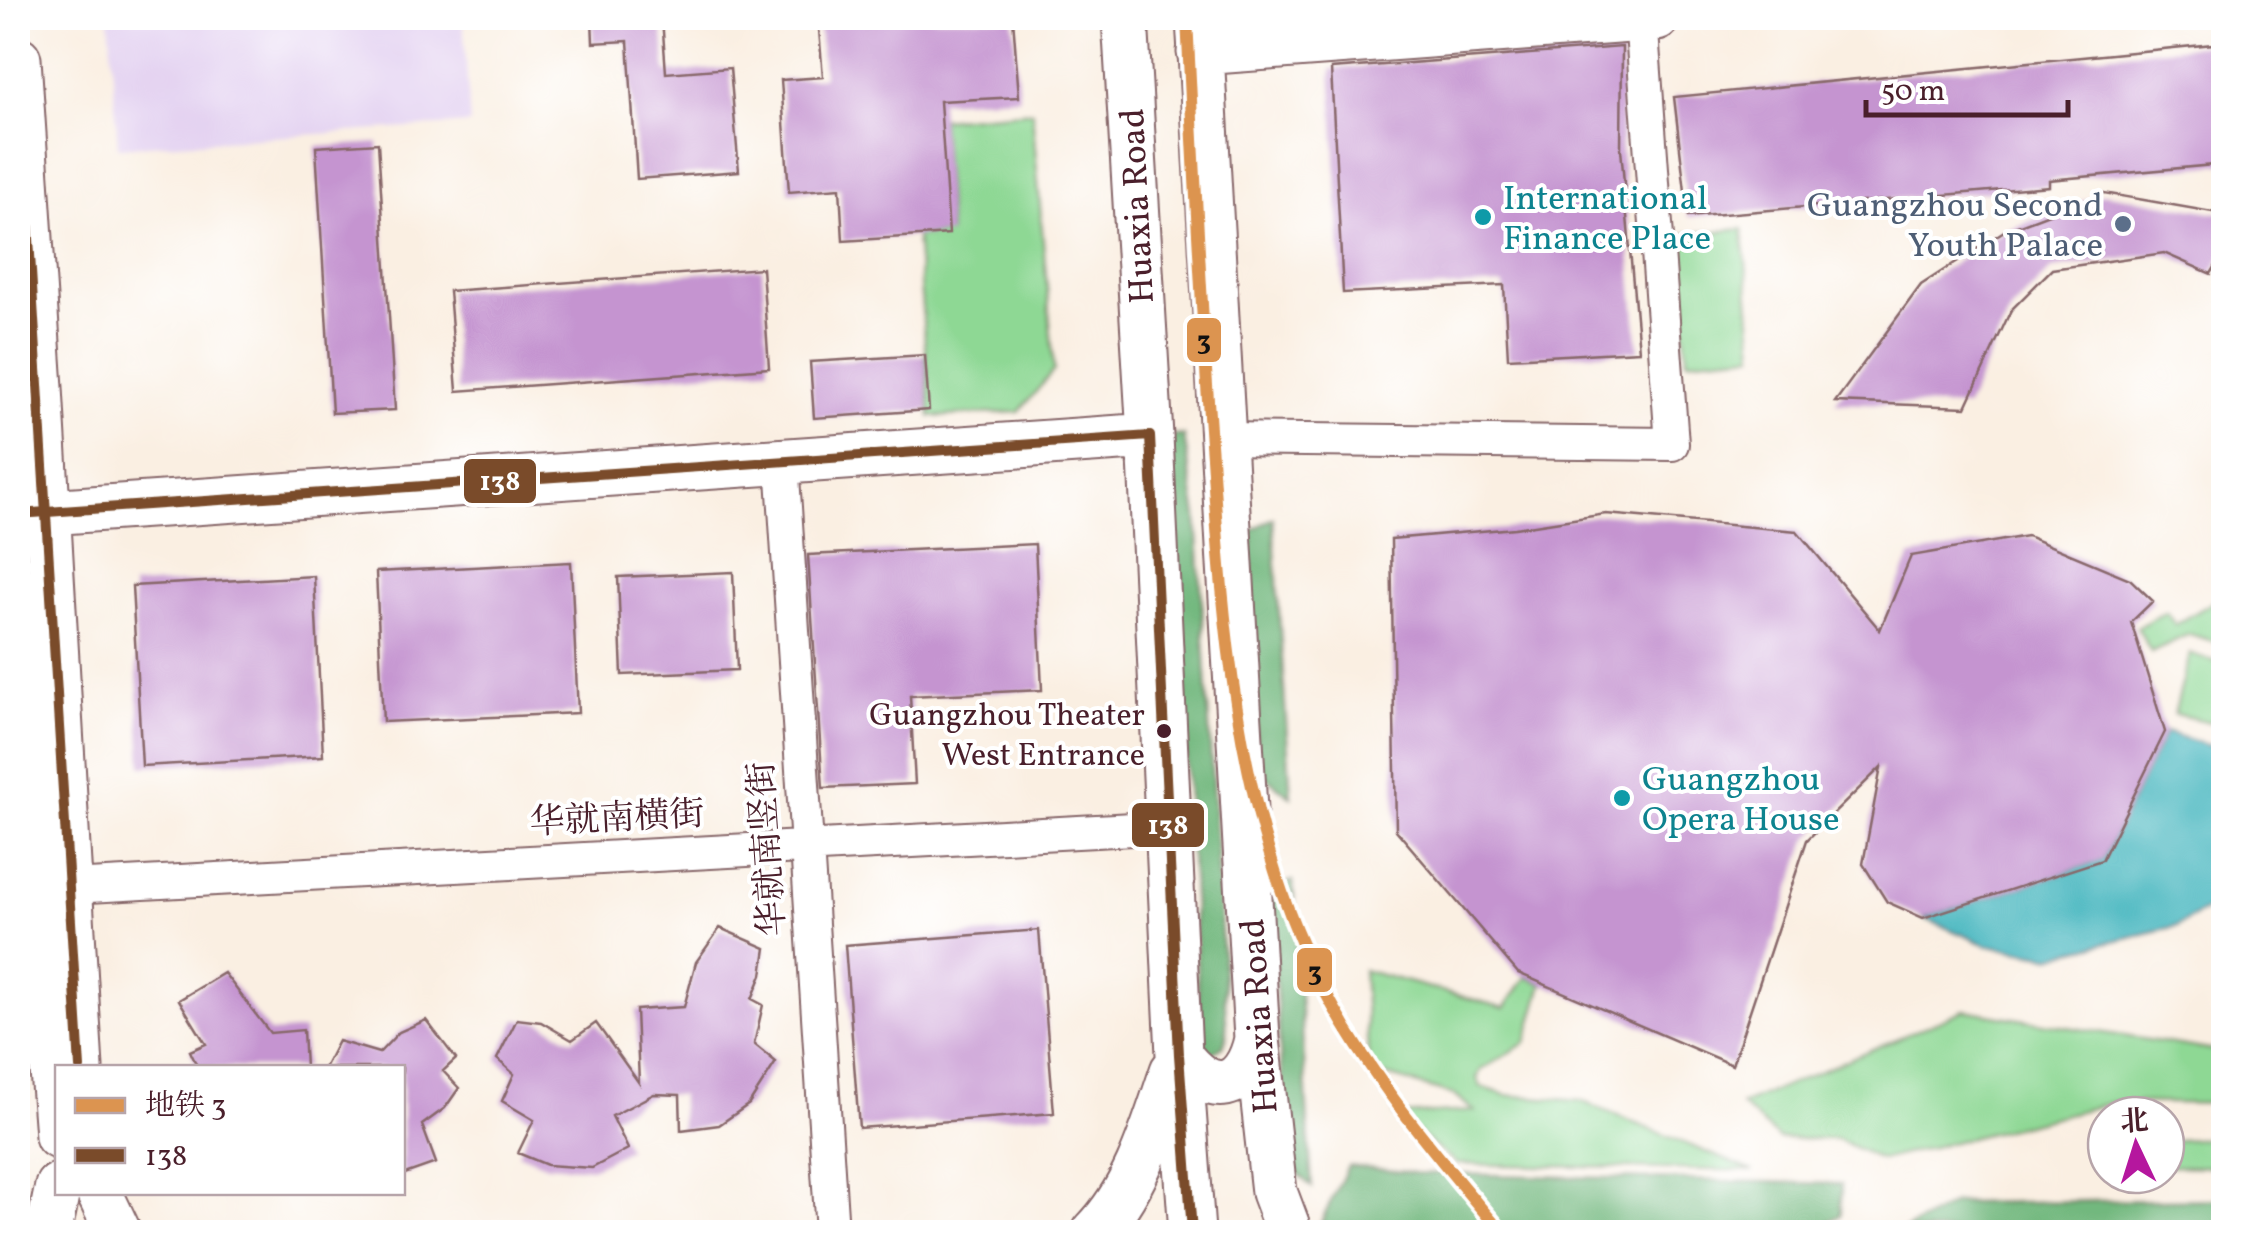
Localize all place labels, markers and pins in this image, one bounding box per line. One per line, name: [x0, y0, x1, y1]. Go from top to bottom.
place label: International Finance Place: [1503, 176, 1711, 264]
place label: Guangzhou Second Youth Palace: [1807, 183, 2103, 271]
marker: International Finance Place: [1472, 206, 1494, 228]
marker: Guangzhou Second Youth Palace: [2112, 213, 2134, 235]
place label: Guangzhou Theater West Entrance: [869, 695, 1145, 779]
marker: Guangzhou Theater West Entrance: [1154, 721, 1174, 741]
place label: Guangzhou Opera House: [1642, 757, 1840, 845]
marker: Guangzhou Opera House: [1611, 787, 1633, 809]

